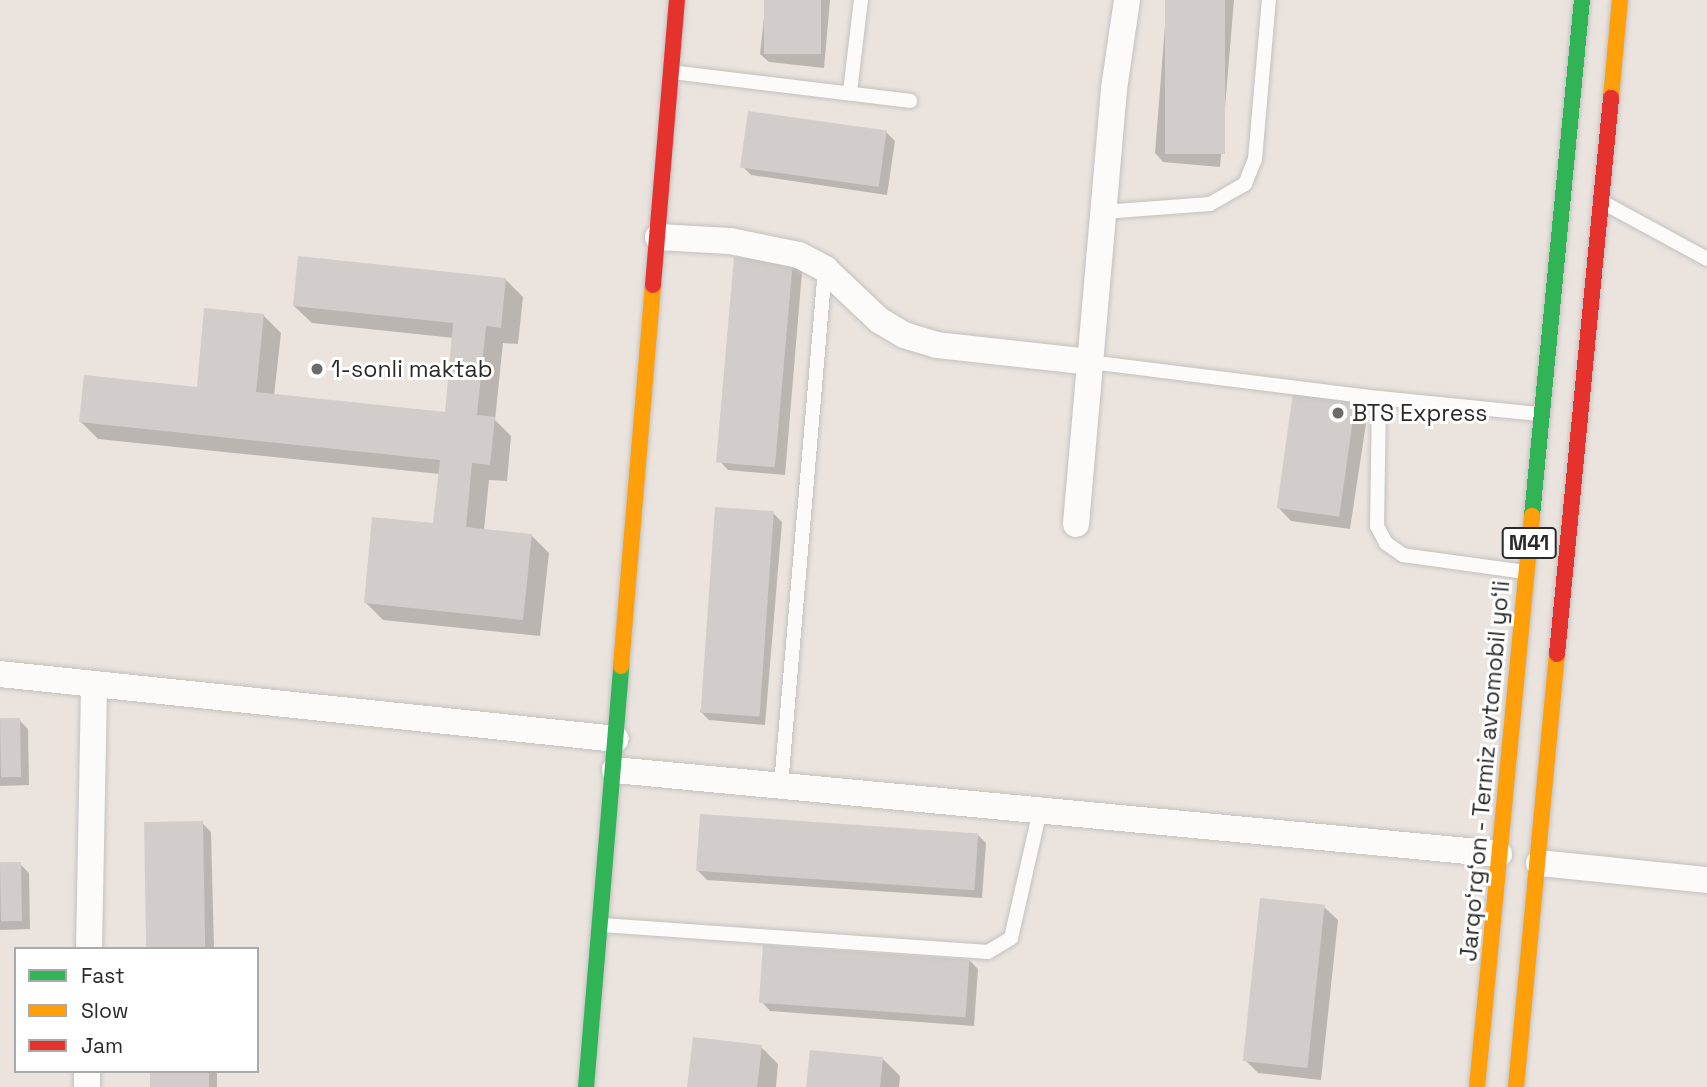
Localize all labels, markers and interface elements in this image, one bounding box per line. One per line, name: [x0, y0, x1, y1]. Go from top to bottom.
place label: 1-sonli maktab: [331, 355, 493, 383]
marker: 1-sonli maktab: [309, 361, 325, 377]
place label: BTS Express: [1352, 399, 1487, 427]
marker: BTS Express: [1330, 405, 1346, 421]
road number: M41: [1501, 526, 1557, 560]
street label: Jarqoʻrgʻon - Termiz avtomobil yoʻli: [1455, 579, 1515, 963]
legend: [14, 947, 259, 1073]
text: Fast: [81, 962, 125, 989]
text: Slow: [81, 997, 129, 1024]
text: Jam: [81, 1032, 123, 1059]

